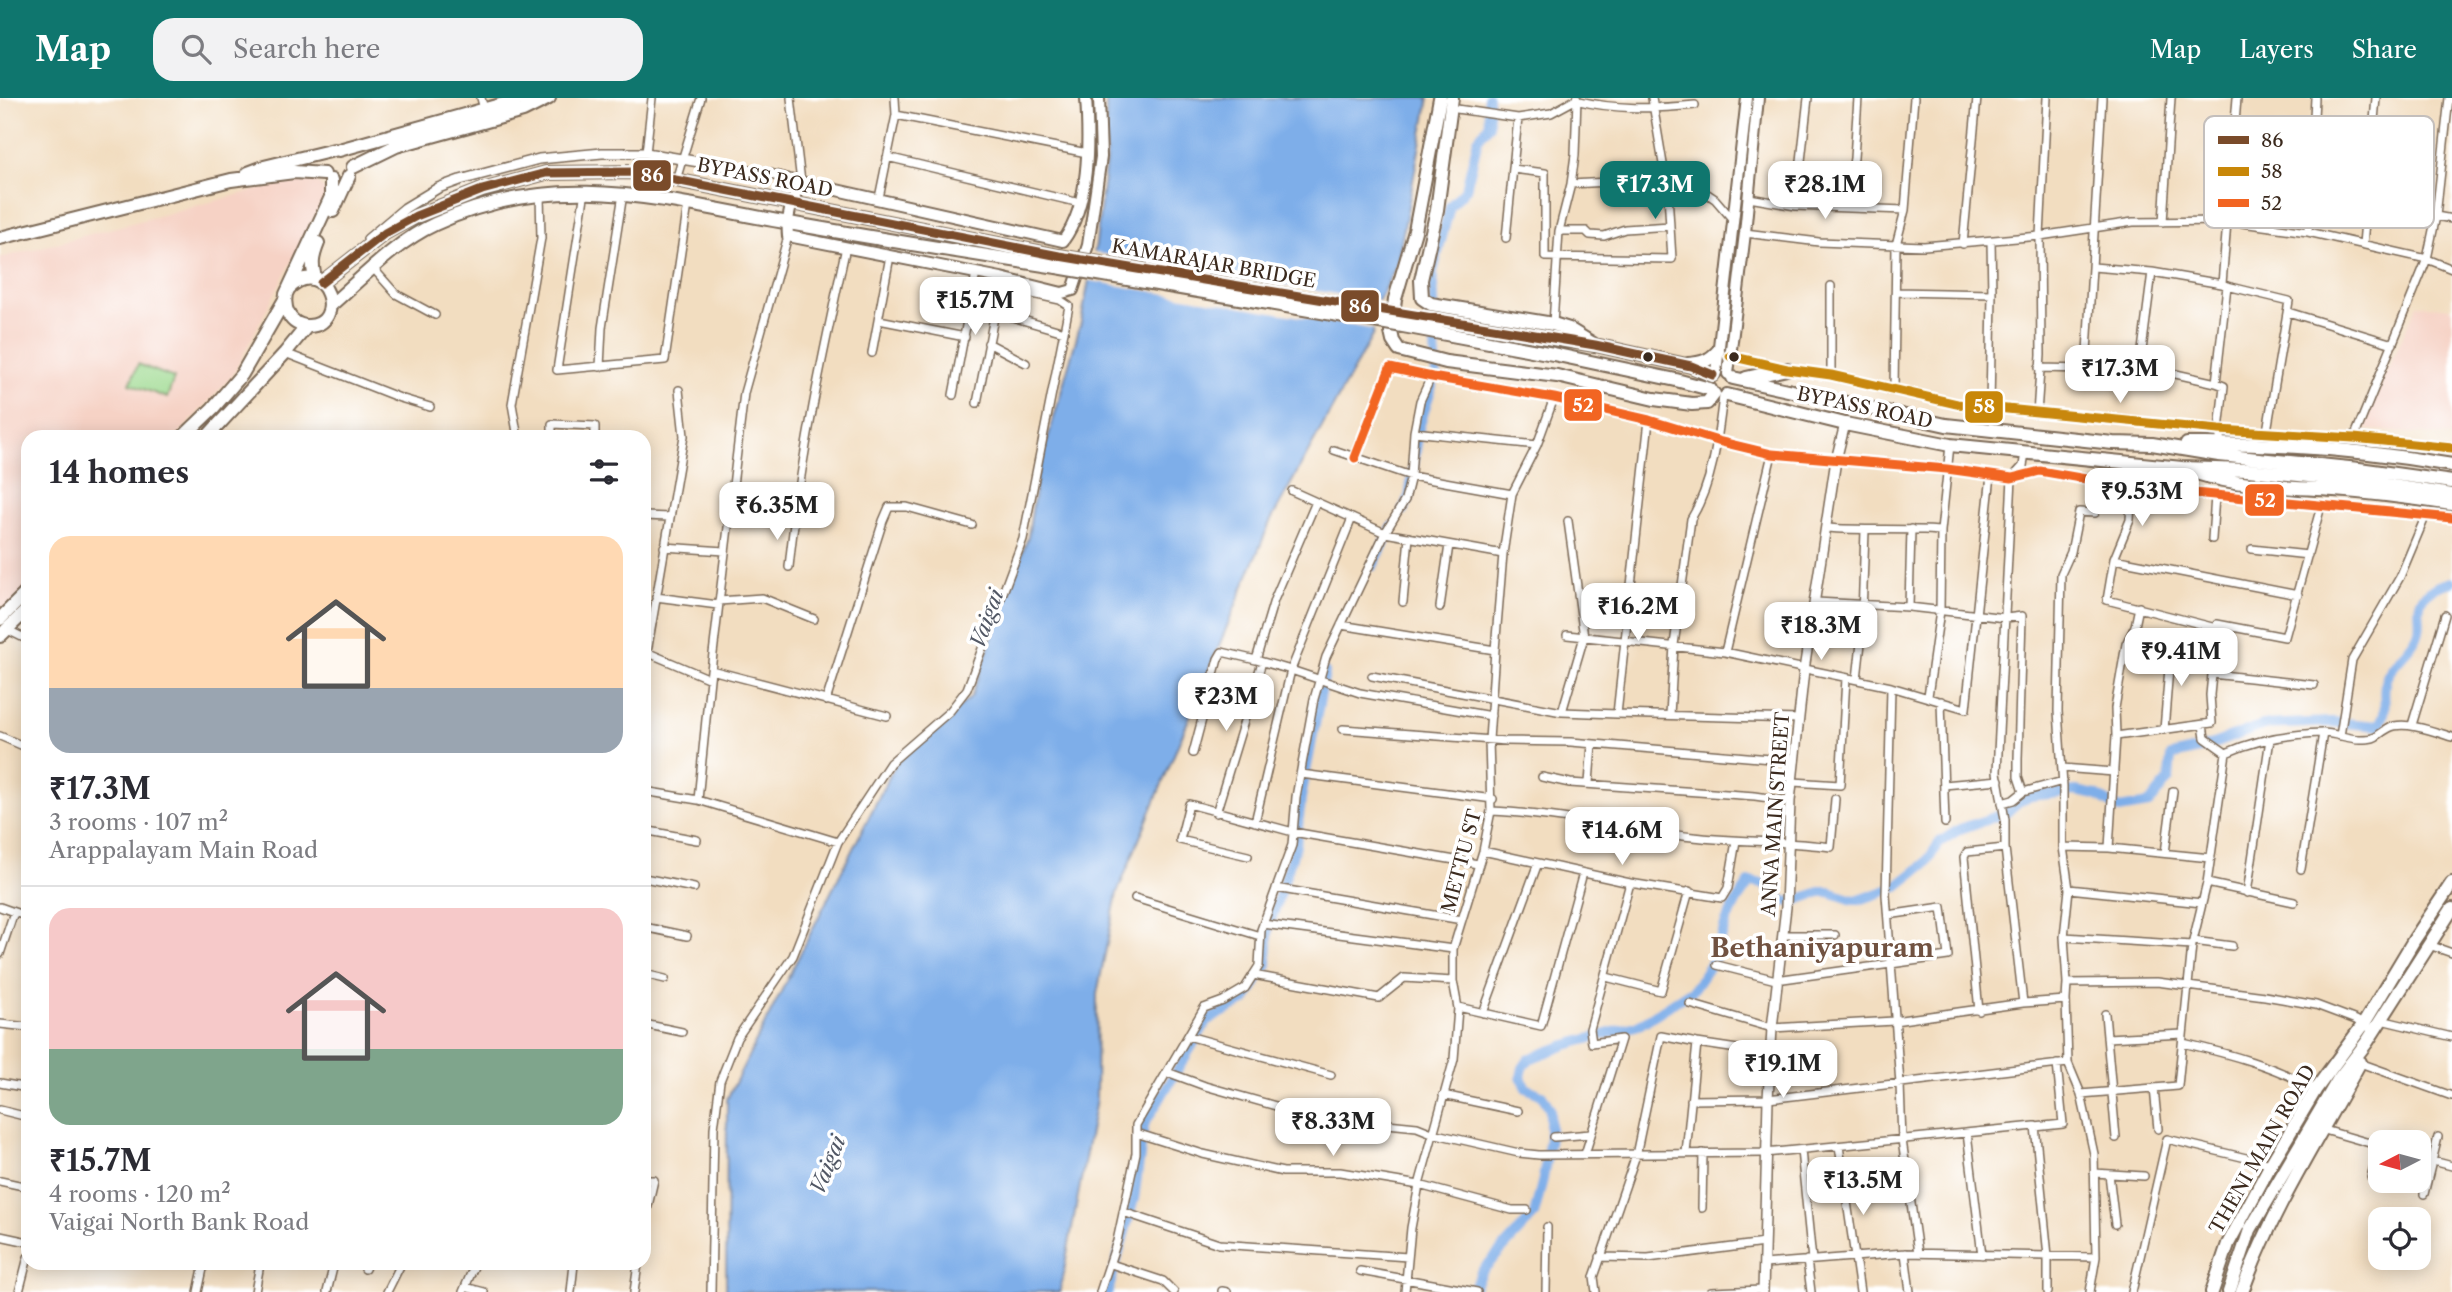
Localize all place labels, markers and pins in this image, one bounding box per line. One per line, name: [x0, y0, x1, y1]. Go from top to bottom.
pin: ₹17.3M: [1598, 162, 1712, 221]
pin: ₹28.1M: [1768, 162, 1882, 221]
pin: ₹15.7M: [918, 278, 1032, 337]
pin: ₹17.3M: [2063, 345, 2177, 405]
unlabelled marker: [1641, 350, 1655, 364]
unlabelled marker: [1727, 350, 1741, 364]
pin: ₹9.53M: [2085, 468, 2199, 528]
pin: ₹6.35M: [720, 482, 834, 542]
pin: ₹16.2M: [1581, 584, 1695, 643]
pin: ₹18.3M: [1764, 602, 1878, 662]
pin: ₹9.41M: [2124, 628, 2238, 688]
pin: ₹23M: [1185, 674, 1267, 733]
pin: ₹14.6M: [1565, 808, 1679, 867]
pin: ₹19.1M: [1726, 1040, 1840, 1100]
pin: ₹8.33M: [1276, 1098, 1390, 1158]
pin: ₹13.5M: [1806, 1158, 1920, 1217]

